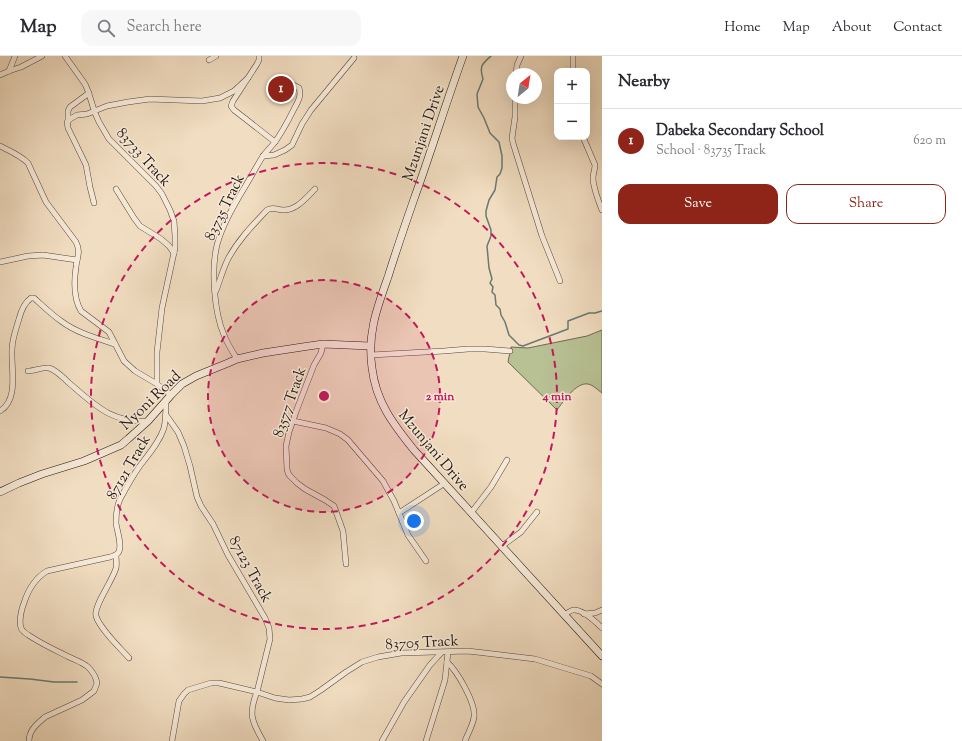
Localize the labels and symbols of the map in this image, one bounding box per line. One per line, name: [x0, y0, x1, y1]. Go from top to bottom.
north arrow: [506, 68, 542, 104]
pin: 1: [268, 74, 294, 104]
street label: Mzunjani Drive: [398, 83, 451, 184]
street label: 83733 Track: [111, 124, 175, 192]
street label: 83735 Track: [200, 171, 251, 245]
street label: 83577 Track: [269, 364, 312, 441]
street label: Nyoni Road: [116, 366, 187, 435]
text: 2 min: [426, 388, 455, 406]
text: 4 min: [541, 388, 572, 406]
centre of rings: [317, 389, 331, 403]
street label: Mzunjani Drive: [393, 406, 473, 496]
street label: 87121 Track: [102, 431, 156, 504]
your location: [404, 511, 424, 531]
street label: 87123 Track: [223, 533, 277, 607]
street label: 83705 Track: [385, 631, 459, 656]

